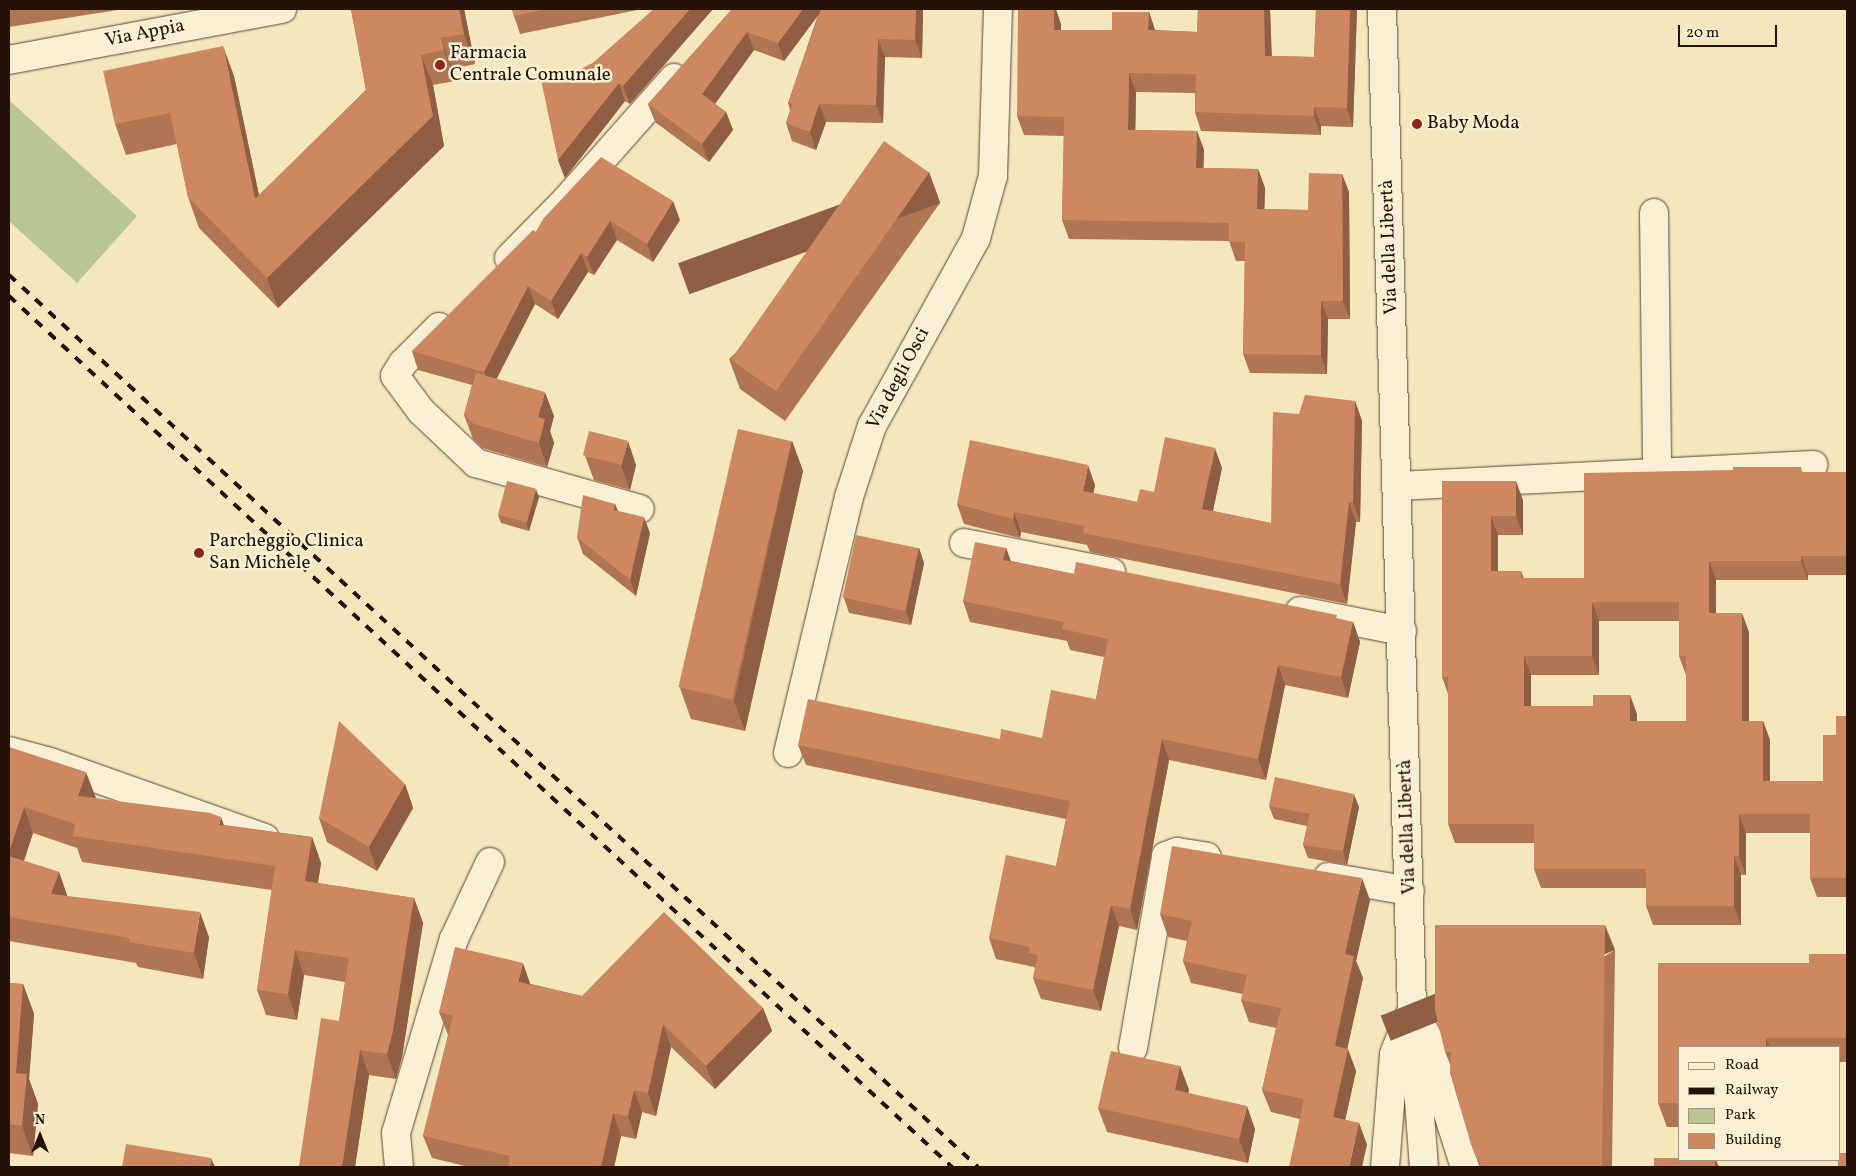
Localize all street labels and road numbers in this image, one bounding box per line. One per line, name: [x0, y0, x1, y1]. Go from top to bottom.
street label: Via Appia: [103, 15, 187, 53]
street label: Via della Libertà: [1376, 179, 1404, 315]
street label: Via degli Osci: [863, 324, 935, 434]
street label: Via della Libertà: [1394, 759, 1422, 895]

